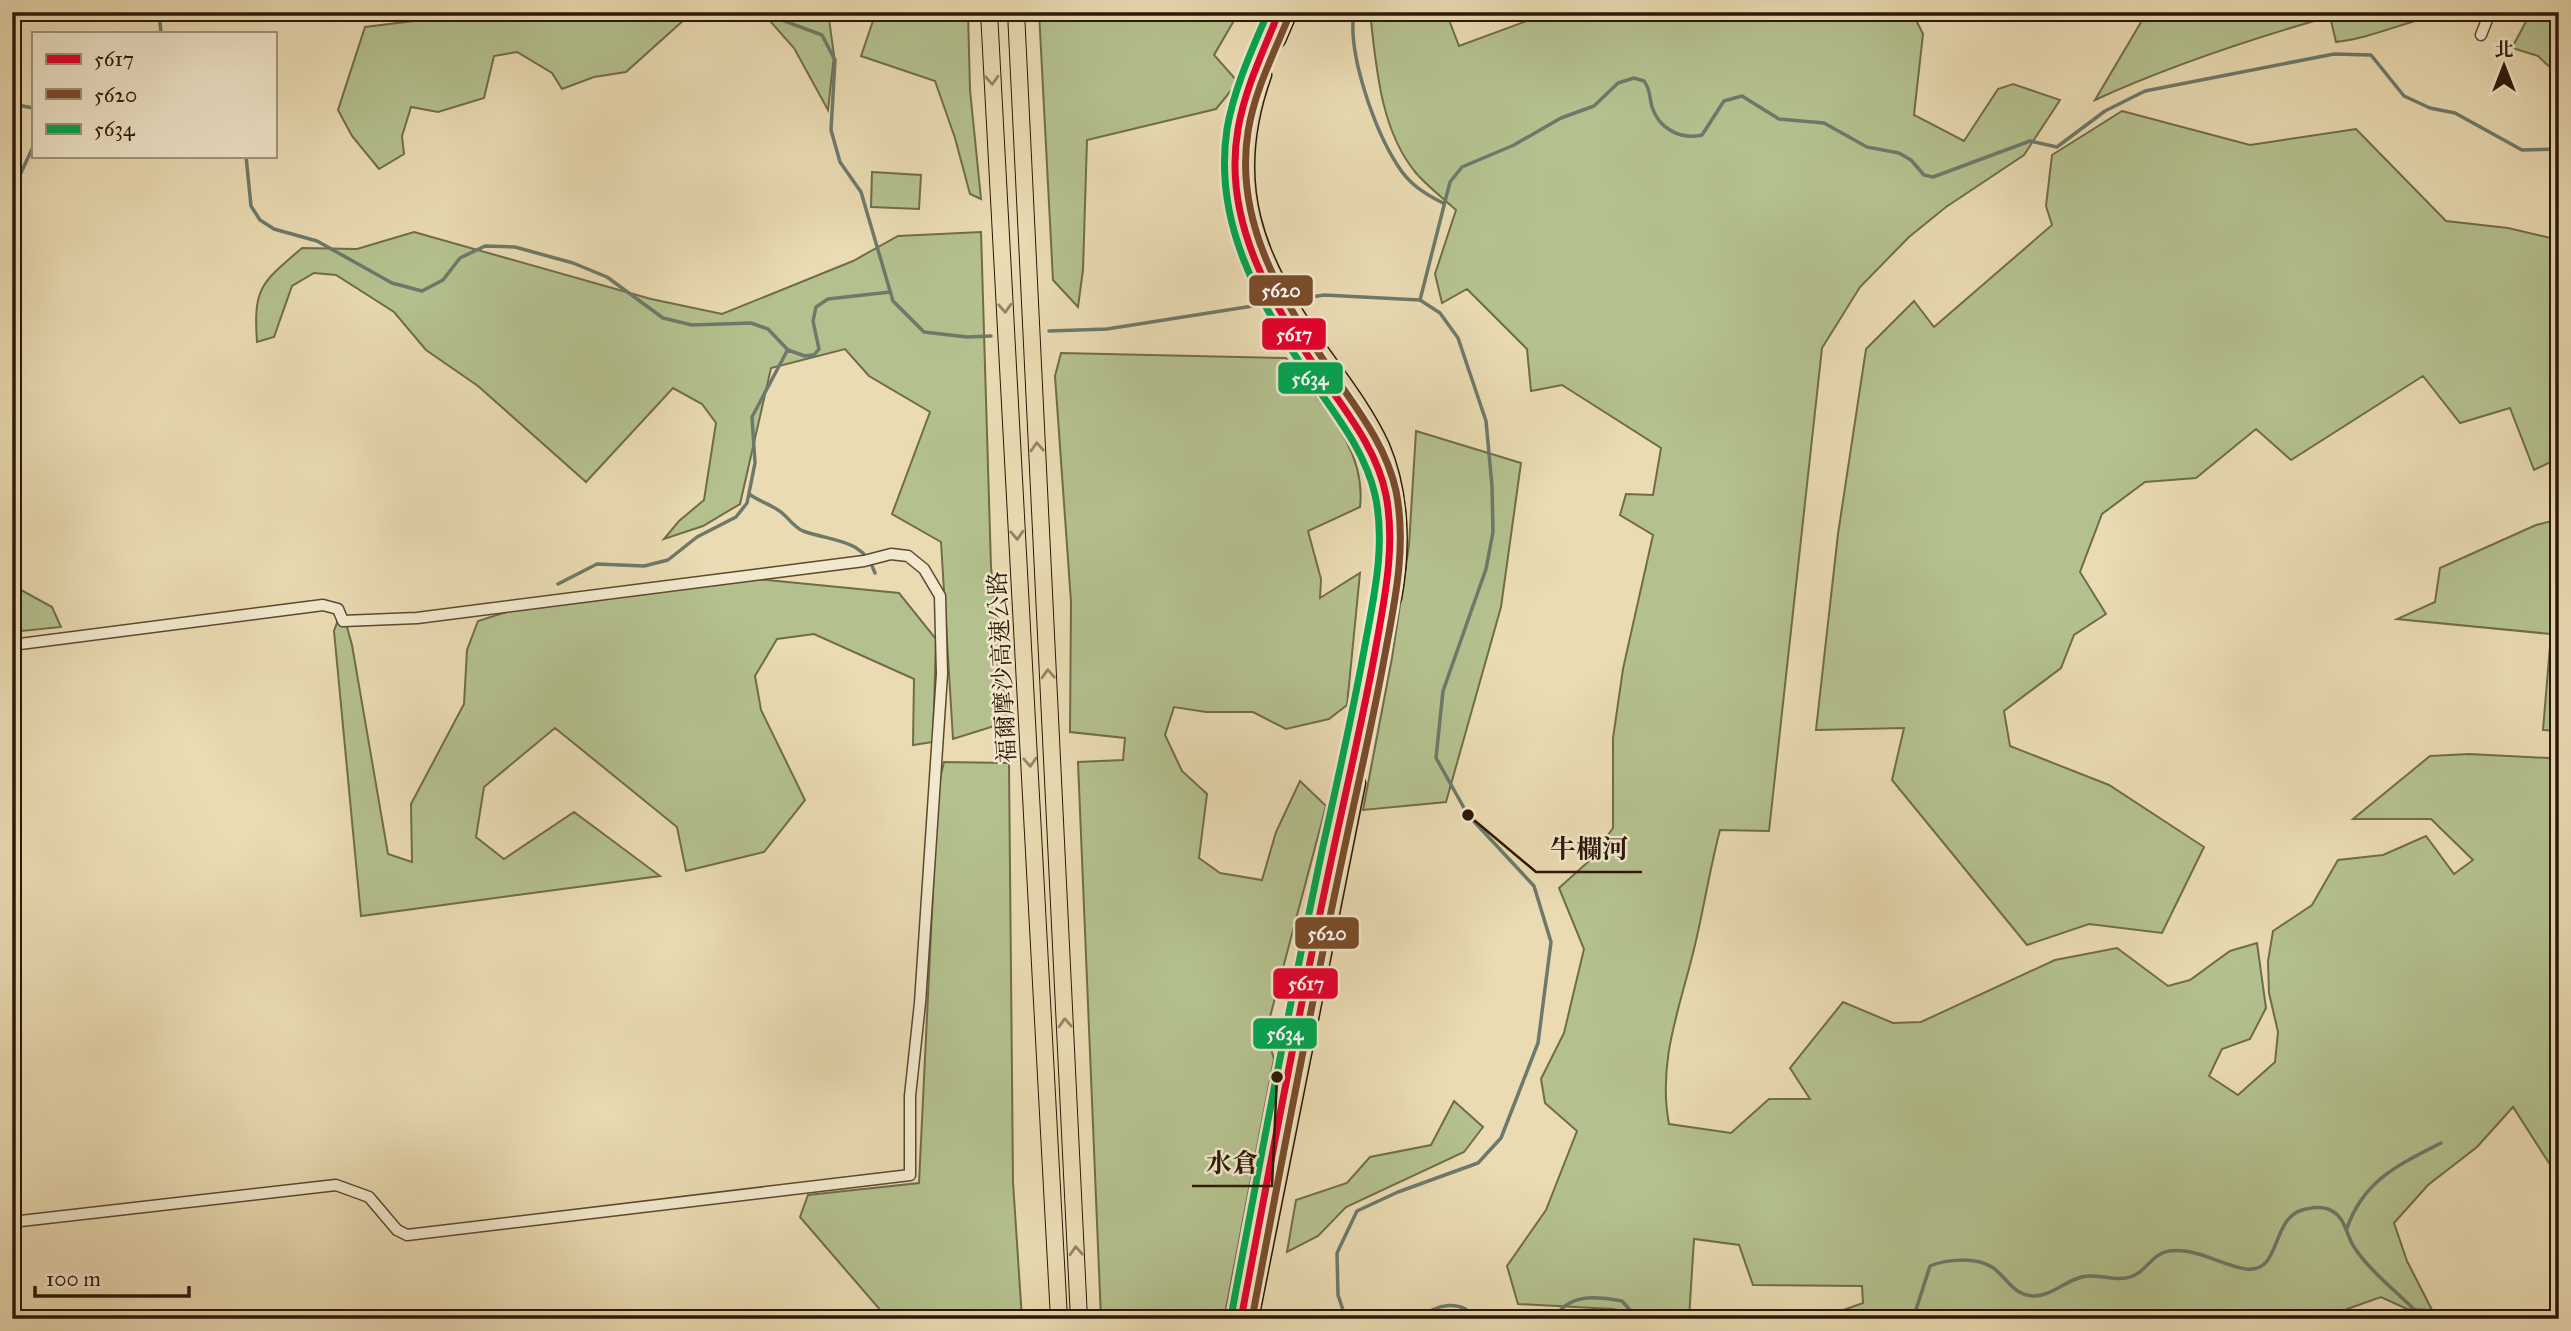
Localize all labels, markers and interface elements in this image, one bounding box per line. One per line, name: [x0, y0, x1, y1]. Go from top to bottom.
legend: [32, 32, 276, 158]
north arrow: [2470, 32, 2540, 102]
text: 北: [2494, 38, 2514, 61]
text: 5617: [94, 46, 134, 72]
one-way arrow: [985, 75, 1000, 86]
text: 5620: [94, 82, 137, 108]
text: 5634: [94, 116, 136, 142]
line badge: 5620: [1248, 274, 1314, 307]
text: 5620: [1261, 279, 1301, 302]
one-way arrow: [997, 302, 1012, 313]
line badge: 5617: [1261, 317, 1327, 351]
text: 5617: [1276, 323, 1312, 346]
line badge: 5634: [1277, 361, 1344, 395]
text: 5634: [1292, 367, 1330, 391]
one-way arrow: [1030, 441, 1045, 452]
one-way arrow: [1009, 529, 1024, 540]
street label: 福爾摩沙高速公路: [982, 570, 1022, 764]
one-way arrow: [1041, 668, 1056, 679]
one-way arrow: [1022, 757, 1037, 768]
callout: 牛欄河: [1536, 825, 1642, 872]
text: 牛欄河: [1550, 833, 1628, 865]
line badge: 5620: [1294, 916, 1360, 950]
text: 5620: [1307, 922, 1347, 945]
line badge: 5617: [1272, 967, 1339, 1000]
text: 5617: [1288, 972, 1324, 995]
line badge: 5634: [1252, 1017, 1318, 1050]
one-way arrow: [1057, 1018, 1072, 1029]
text: 5634: [1267, 1022, 1305, 1046]
callout: 水倉: [1192, 1139, 1272, 1186]
text: 水倉: [1206, 1147, 1258, 1179]
one-way arrow: [1068, 1245, 1083, 1256]
scale bar: [35, 1254, 189, 1298]
text: 100 m: [46, 1266, 101, 1292]

